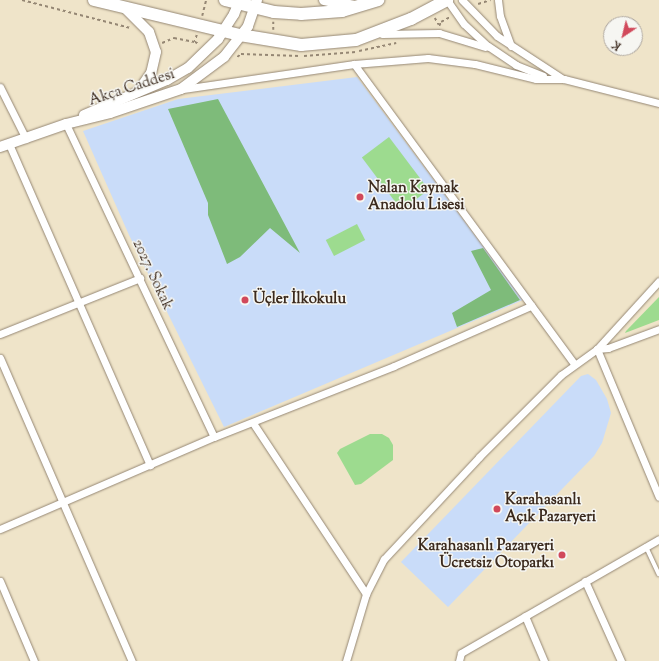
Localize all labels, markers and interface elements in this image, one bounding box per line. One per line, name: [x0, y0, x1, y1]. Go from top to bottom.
north arrow: [603, 16, 643, 56]
text: K: [609, 36, 625, 54]
street label: Akça Caddesi: [87, 66, 177, 110]
place label: Nalan Kaynak Anadolu Lisesi: [368, 179, 464, 214]
marker: Nalan Kaynak Anadolu Lisesi: [355, 192, 365, 202]
street label: 2027. Sokak: [128, 237, 176, 313]
place label: Üçler İlkokulu: [253, 291, 346, 309]
marker: Üçler İlkokulu: [240, 295, 250, 305]
place label: Karahasanlı Açık Pazaryeri: [505, 491, 596, 526]
marker: Karahasanlı Açık Pazaryeri: [492, 504, 502, 514]
place label: Karahasanlı Pazaryeri Ücretsiz Otoparkı: [418, 537, 554, 572]
marker: Karahasanlı Pazaryeri Ücretsiz Otoparkı: [557, 550, 567, 560]

